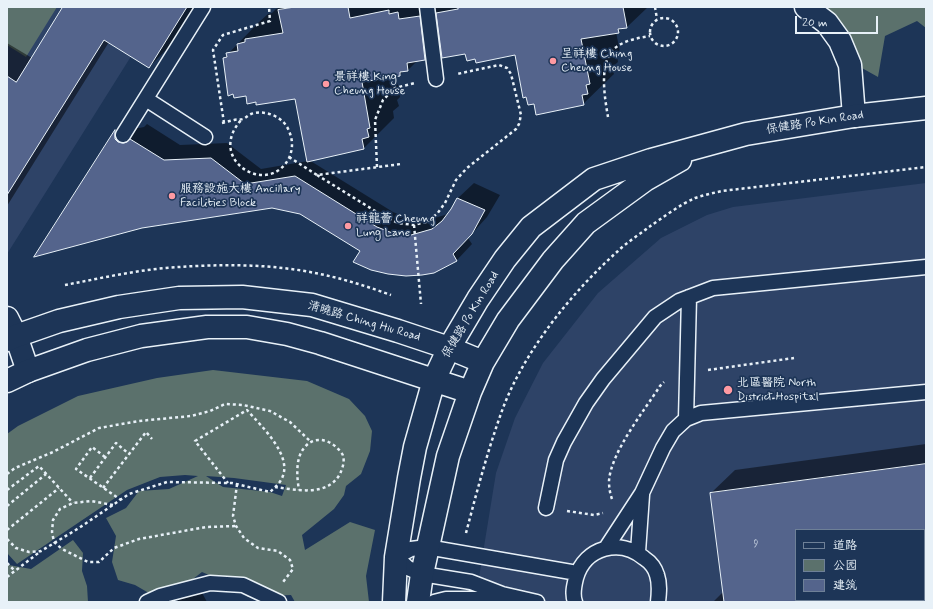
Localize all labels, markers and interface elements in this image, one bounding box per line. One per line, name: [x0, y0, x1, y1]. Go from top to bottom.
scale bar: [797, 8, 880, 34]
text: 20 m: [802, 15, 828, 31]
place label: 呈祥樓 Ching Cheung House: [561, 47, 632, 75]
marker: 呈祥樓 Ching Cheung House: [548, 56, 558, 66]
place label: 景祥樓 King Cheung House: [334, 70, 405, 98]
marker: 景祥樓 King Cheung House: [321, 79, 331, 89]
street label: 保健路 Po Kin Road: [765, 108, 865, 138]
place label: 服務設施大樓 Ancillary Facilities Block: [180, 182, 301, 210]
marker: 服務設施大樓 Ancillary Facilities Block: [167, 191, 177, 201]
place label: 祥龍薈 Cheung Lung Lane: [356, 212, 435, 240]
marker: 祥龍薈 Cheung Lung Lane: [343, 221, 353, 231]
street label: 保健路 Po Kin Road: [439, 269, 503, 361]
street label: 清曉路 Ching Hiu Road: [306, 299, 422, 345]
place label: 北區醫院 North District Hospital: [737, 376, 819, 404]
marker: 北區醫院 North District Hospital: [722, 384, 734, 396]
legend: [795, 529, 925, 601]
text: 道路: [833, 538, 857, 554]
house number: 9: [754, 539, 758, 551]
text: 公园: [833, 558, 857, 574]
text: 建筑: [833, 578, 857, 594]

